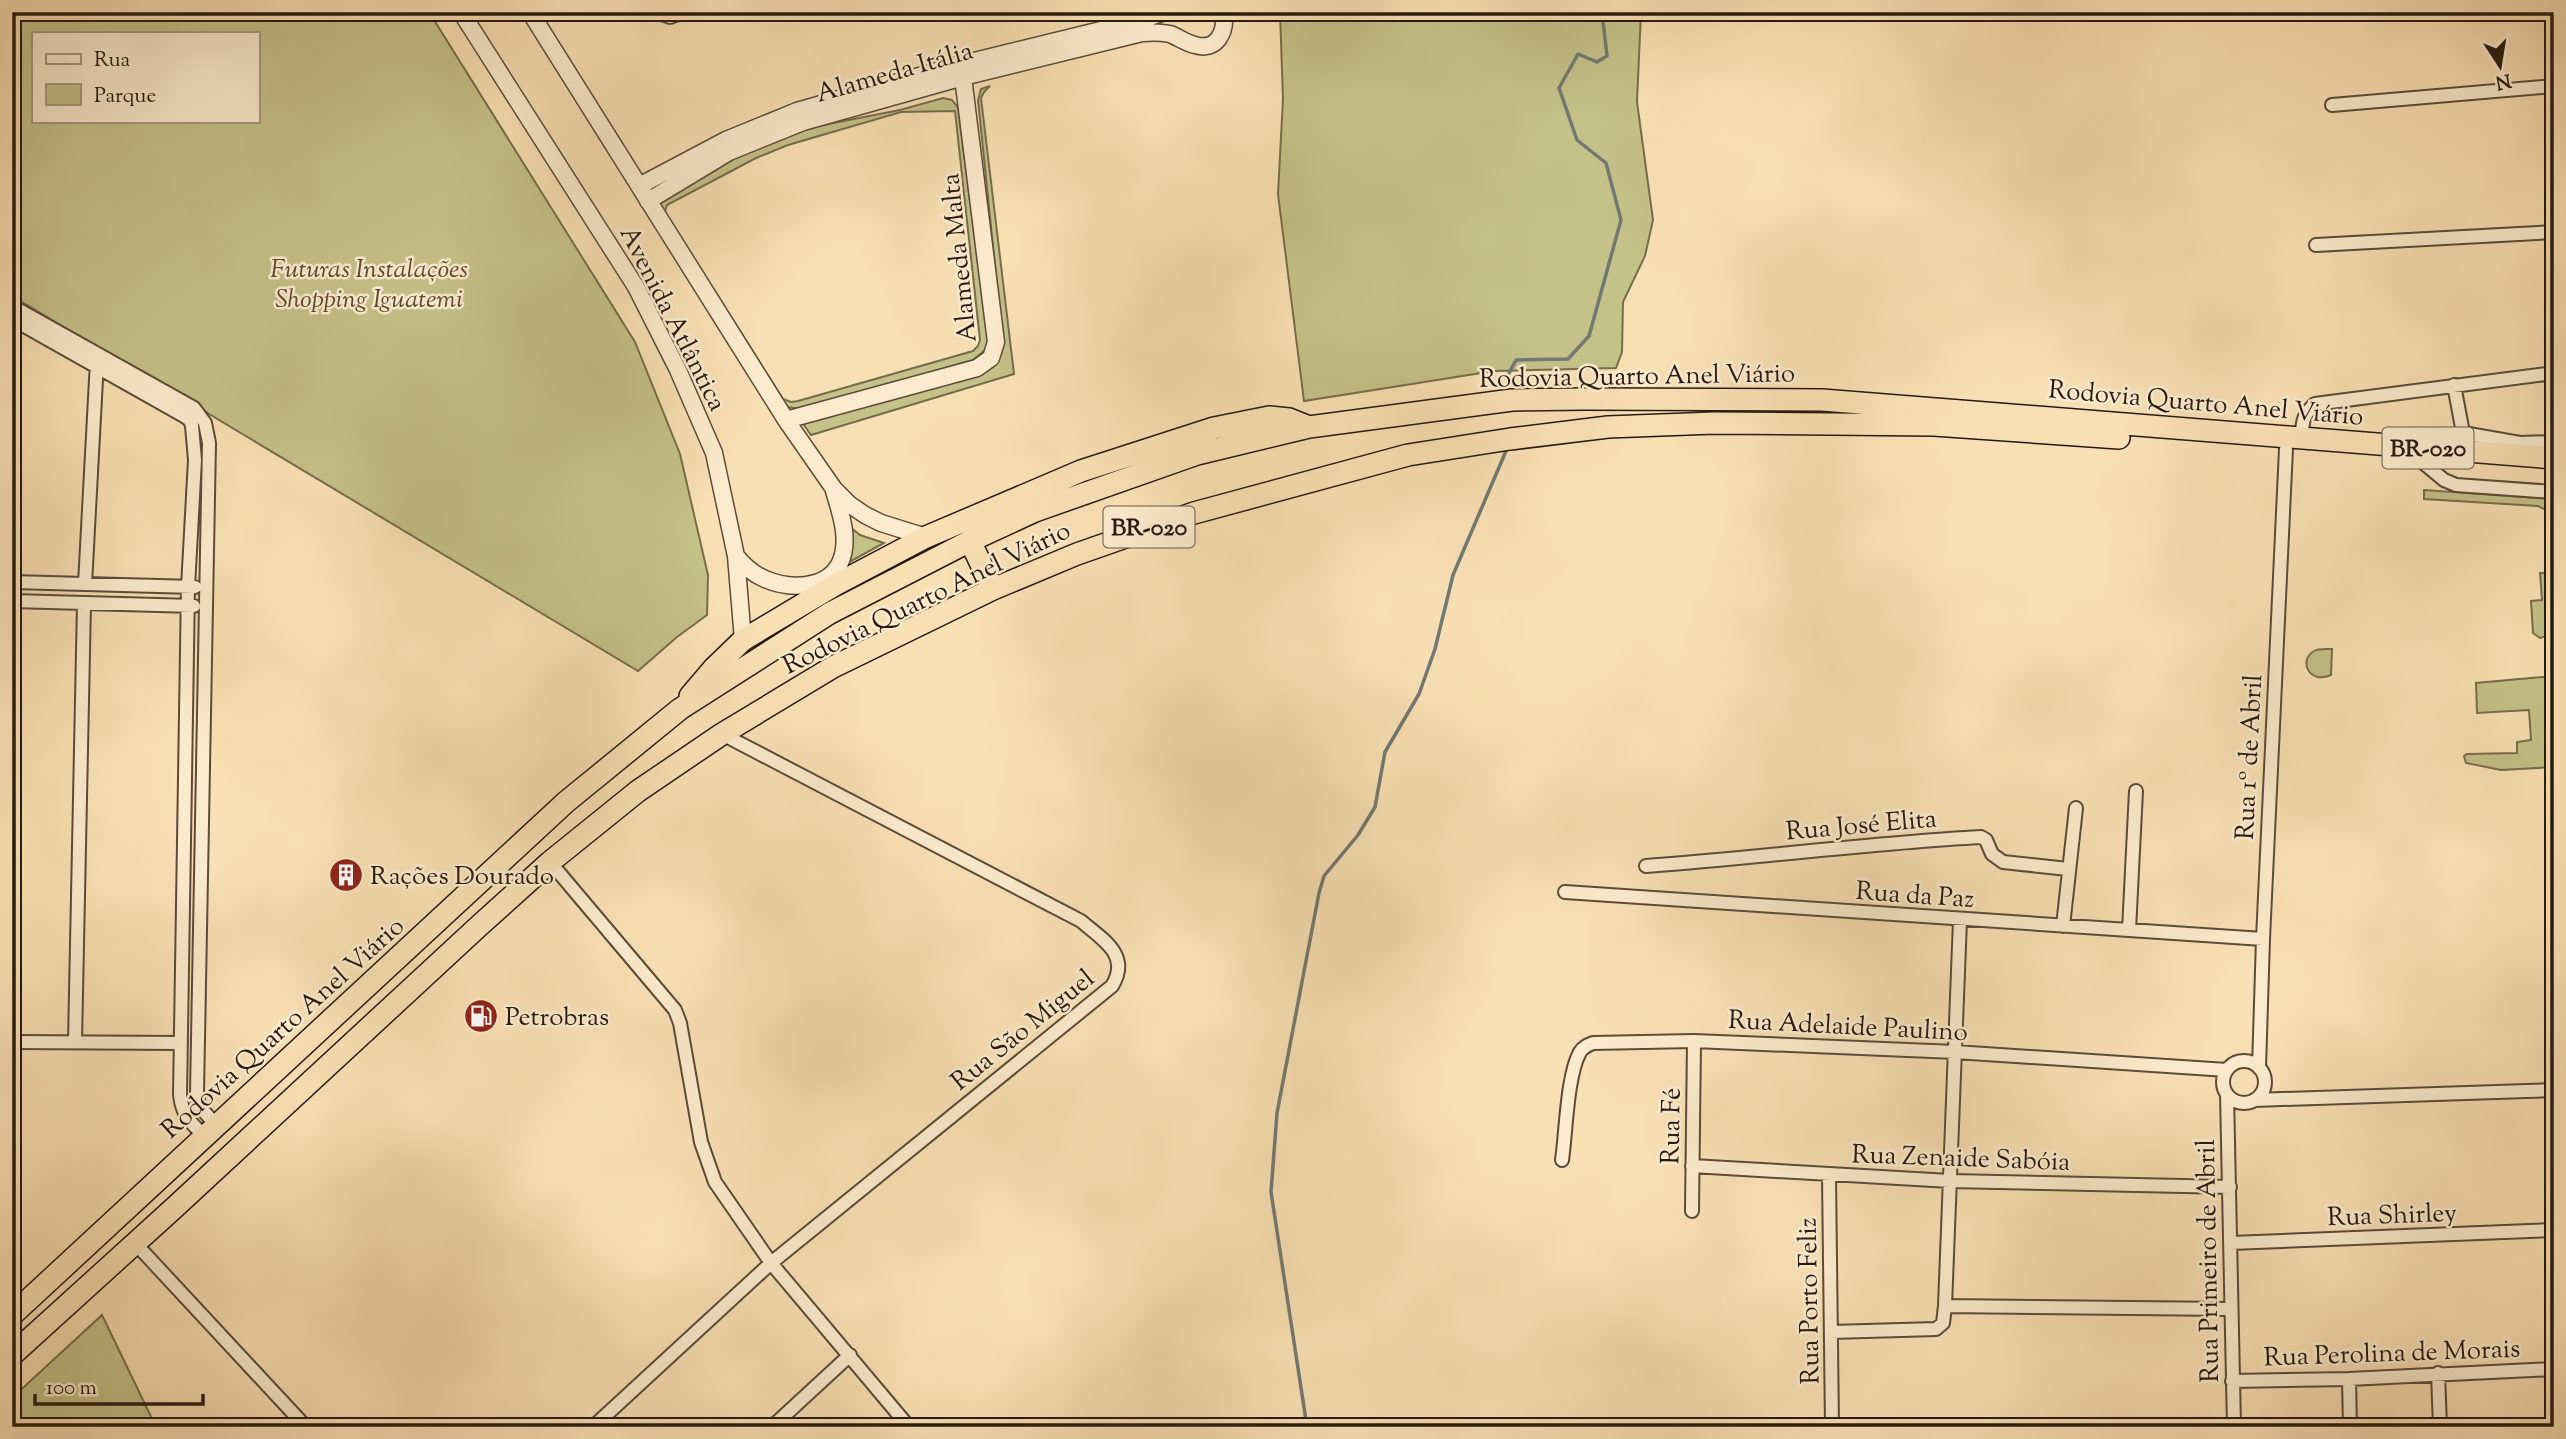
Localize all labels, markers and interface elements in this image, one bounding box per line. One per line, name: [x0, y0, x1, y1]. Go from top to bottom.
legend: [32, 32, 259, 122]
north arrow: [2464, 32, 2534, 102]
street label: Alameda Itália: [812, 33, 978, 114]
text: Rua: [94, 46, 131, 76]
text: N: [2493, 65, 2513, 95]
text: Parque: [94, 82, 156, 112]
street label: Alameda Malta: [933, 171, 988, 344]
street label: Avenida Atlântica: [609, 220, 734, 418]
park label: Futuras Instalações Shopping Iguatemi: [270, 252, 468, 319]
street label: Rodovia Quarto Anel Viário: [1479, 356, 1795, 399]
street label: Rodovia Quarto Anel Viário: [2047, 372, 2365, 437]
road number: BR-020: [2382, 428, 2474, 468]
road number: BR-020: [1104, 506, 1194, 548]
street label: Rodovia Quarto Anel Viário: [777, 513, 1077, 685]
street label: Rua 1º de Abril: [2228, 673, 2273, 841]
street label: Rua José Elita: [1784, 801, 1938, 852]
building icon: Rações Dourado: [327, 856, 365, 894]
place label: Rações Dourado: [370, 859, 554, 896]
street label: Rua da Paz: [1854, 874, 1976, 919]
street label: Rodovia Quarto Anel Viário: [154, 909, 413, 1148]
street label: Rua São Miguel: [944, 961, 1103, 1100]
fuel station icon: Petrobras: [462, 997, 500, 1035]
place label: Petrobras: [505, 1000, 609, 1037]
street label: Rua Adelaide Paulino: [1727, 1003, 1969, 1052]
street label: Rua Fé: [1653, 1087, 1692, 1165]
street label: Rua Zenaide Sabóia: [1851, 1137, 2071, 1182]
street label: Rua Primeiro de Abril: [2189, 1139, 2230, 1383]
street label: Rua Shirley: [2327, 1196, 2458, 1237]
street label: Rua Porto Feliz: [1791, 1217, 1830, 1385]
street label: Rua Perolina de Morais: [2263, 1332, 2521, 1377]
scale bar: [35, 1362, 203, 1406]
text: 100 m: [46, 1374, 97, 1404]

